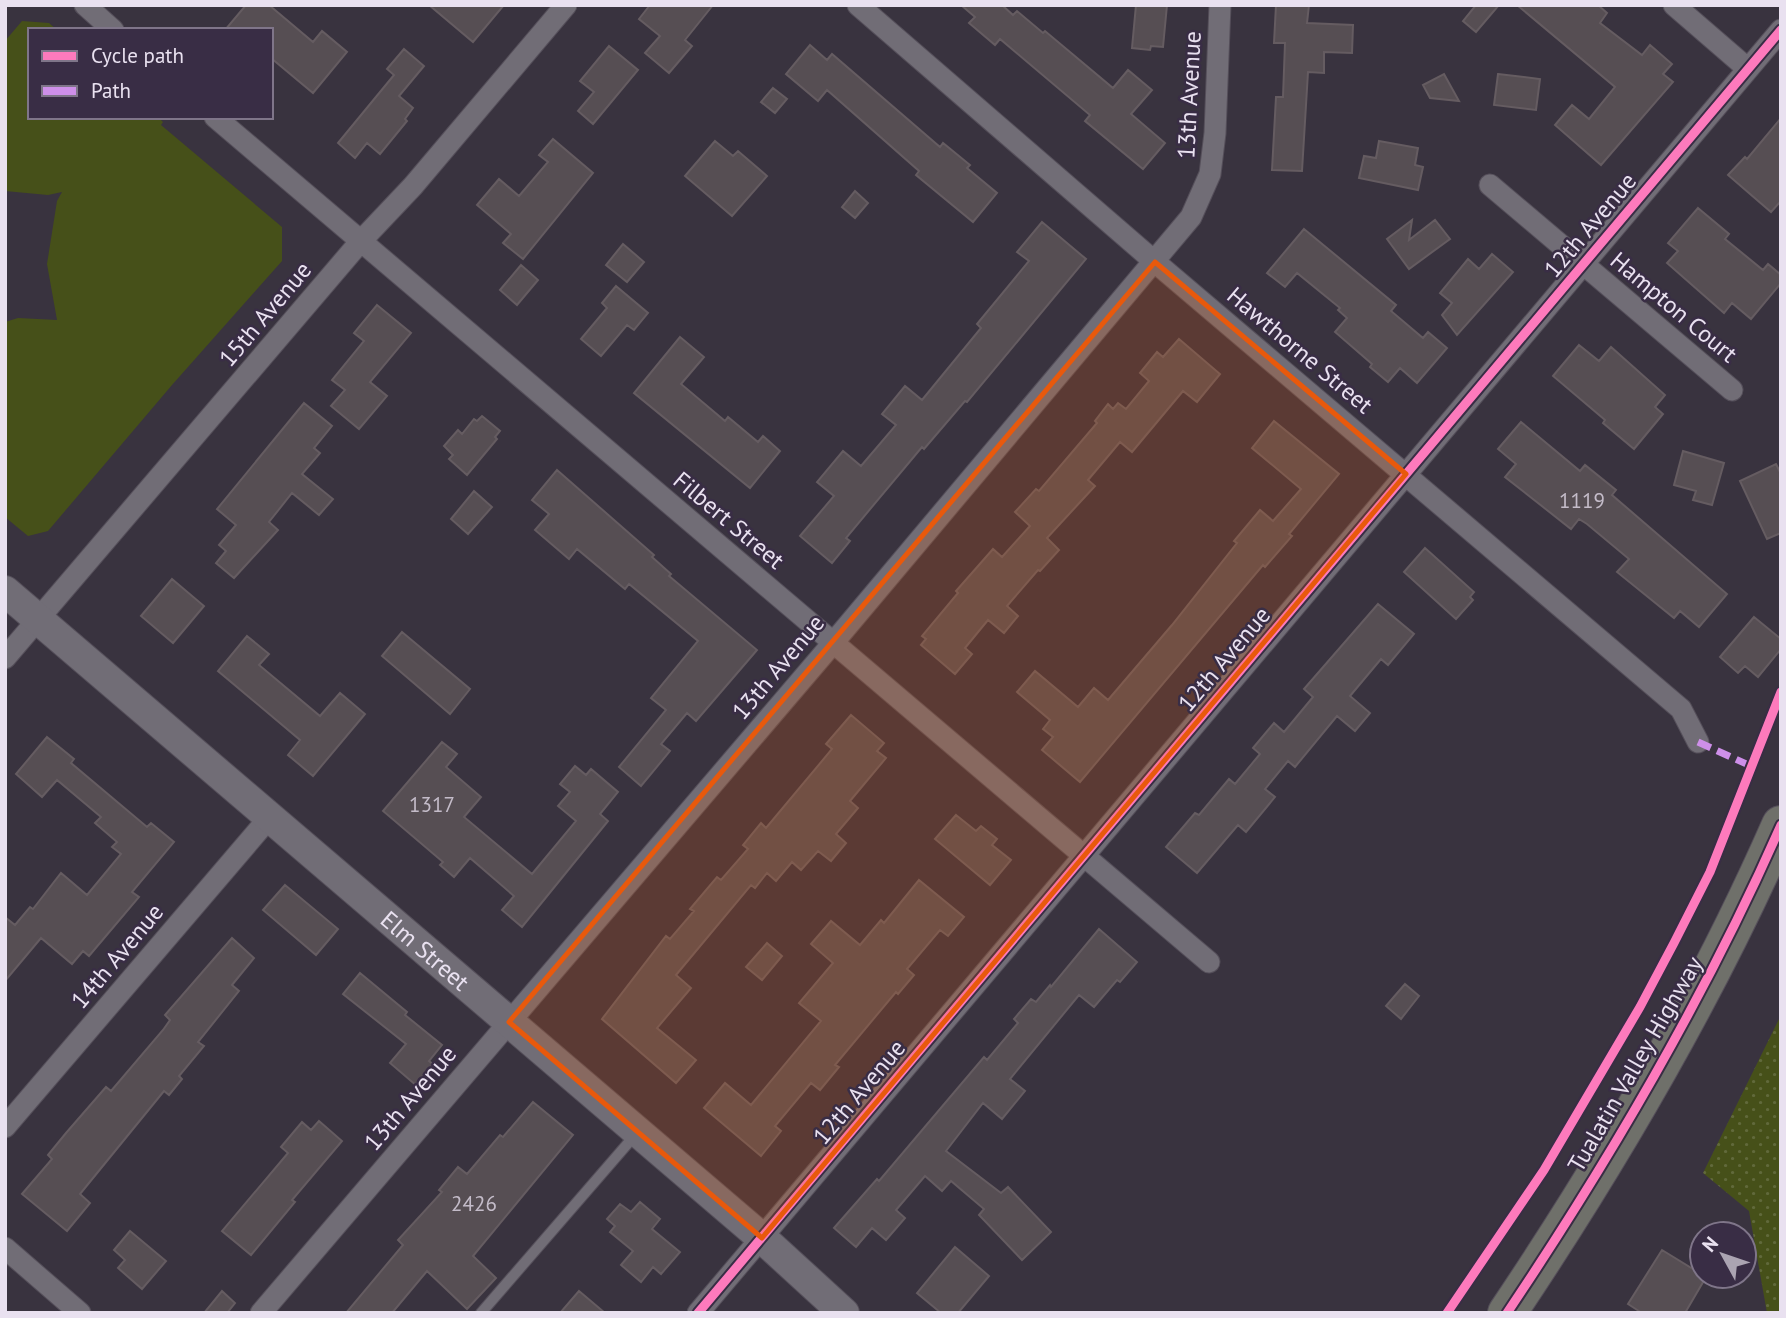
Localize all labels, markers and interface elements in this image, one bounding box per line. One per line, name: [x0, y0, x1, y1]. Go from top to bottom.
legend: [28, 28, 273, 119]
street label: 13th Avenue: [1170, 30, 1208, 160]
text: Cycle path: [91, 42, 184, 69]
text: Path: [91, 77, 131, 104]
street label: 12th Avenue: [1537, 166, 1643, 284]
street label: Hampton Court: [1604, 245, 1744, 369]
street label: 15th Avenue: [212, 255, 318, 373]
street label: Hawthorne Street: [1221, 280, 1379, 420]
street label: Filbert Street: [667, 465, 791, 575]
house number: 1119: [1559, 487, 1605, 514]
street label: 12th Avenue: [1171, 600, 1277, 718]
street label: 13th Avenue: [725, 608, 831, 726]
house number: 1317: [409, 791, 455, 818]
street label: 14th Avenue: [64, 897, 170, 1015]
street label: Elm Street: [375, 904, 476, 997]
street label: Tualatin Valley Highway: [1561, 951, 1709, 1177]
street label: 12th Avenue: [806, 1033, 912, 1151]
street label: 13th Avenue: [357, 1039, 463, 1157]
house number: 2426: [451, 1190, 497, 1217]
north arrow: [1688, 1220, 1758, 1290]
text: N: [1697, 1232, 1723, 1257]

